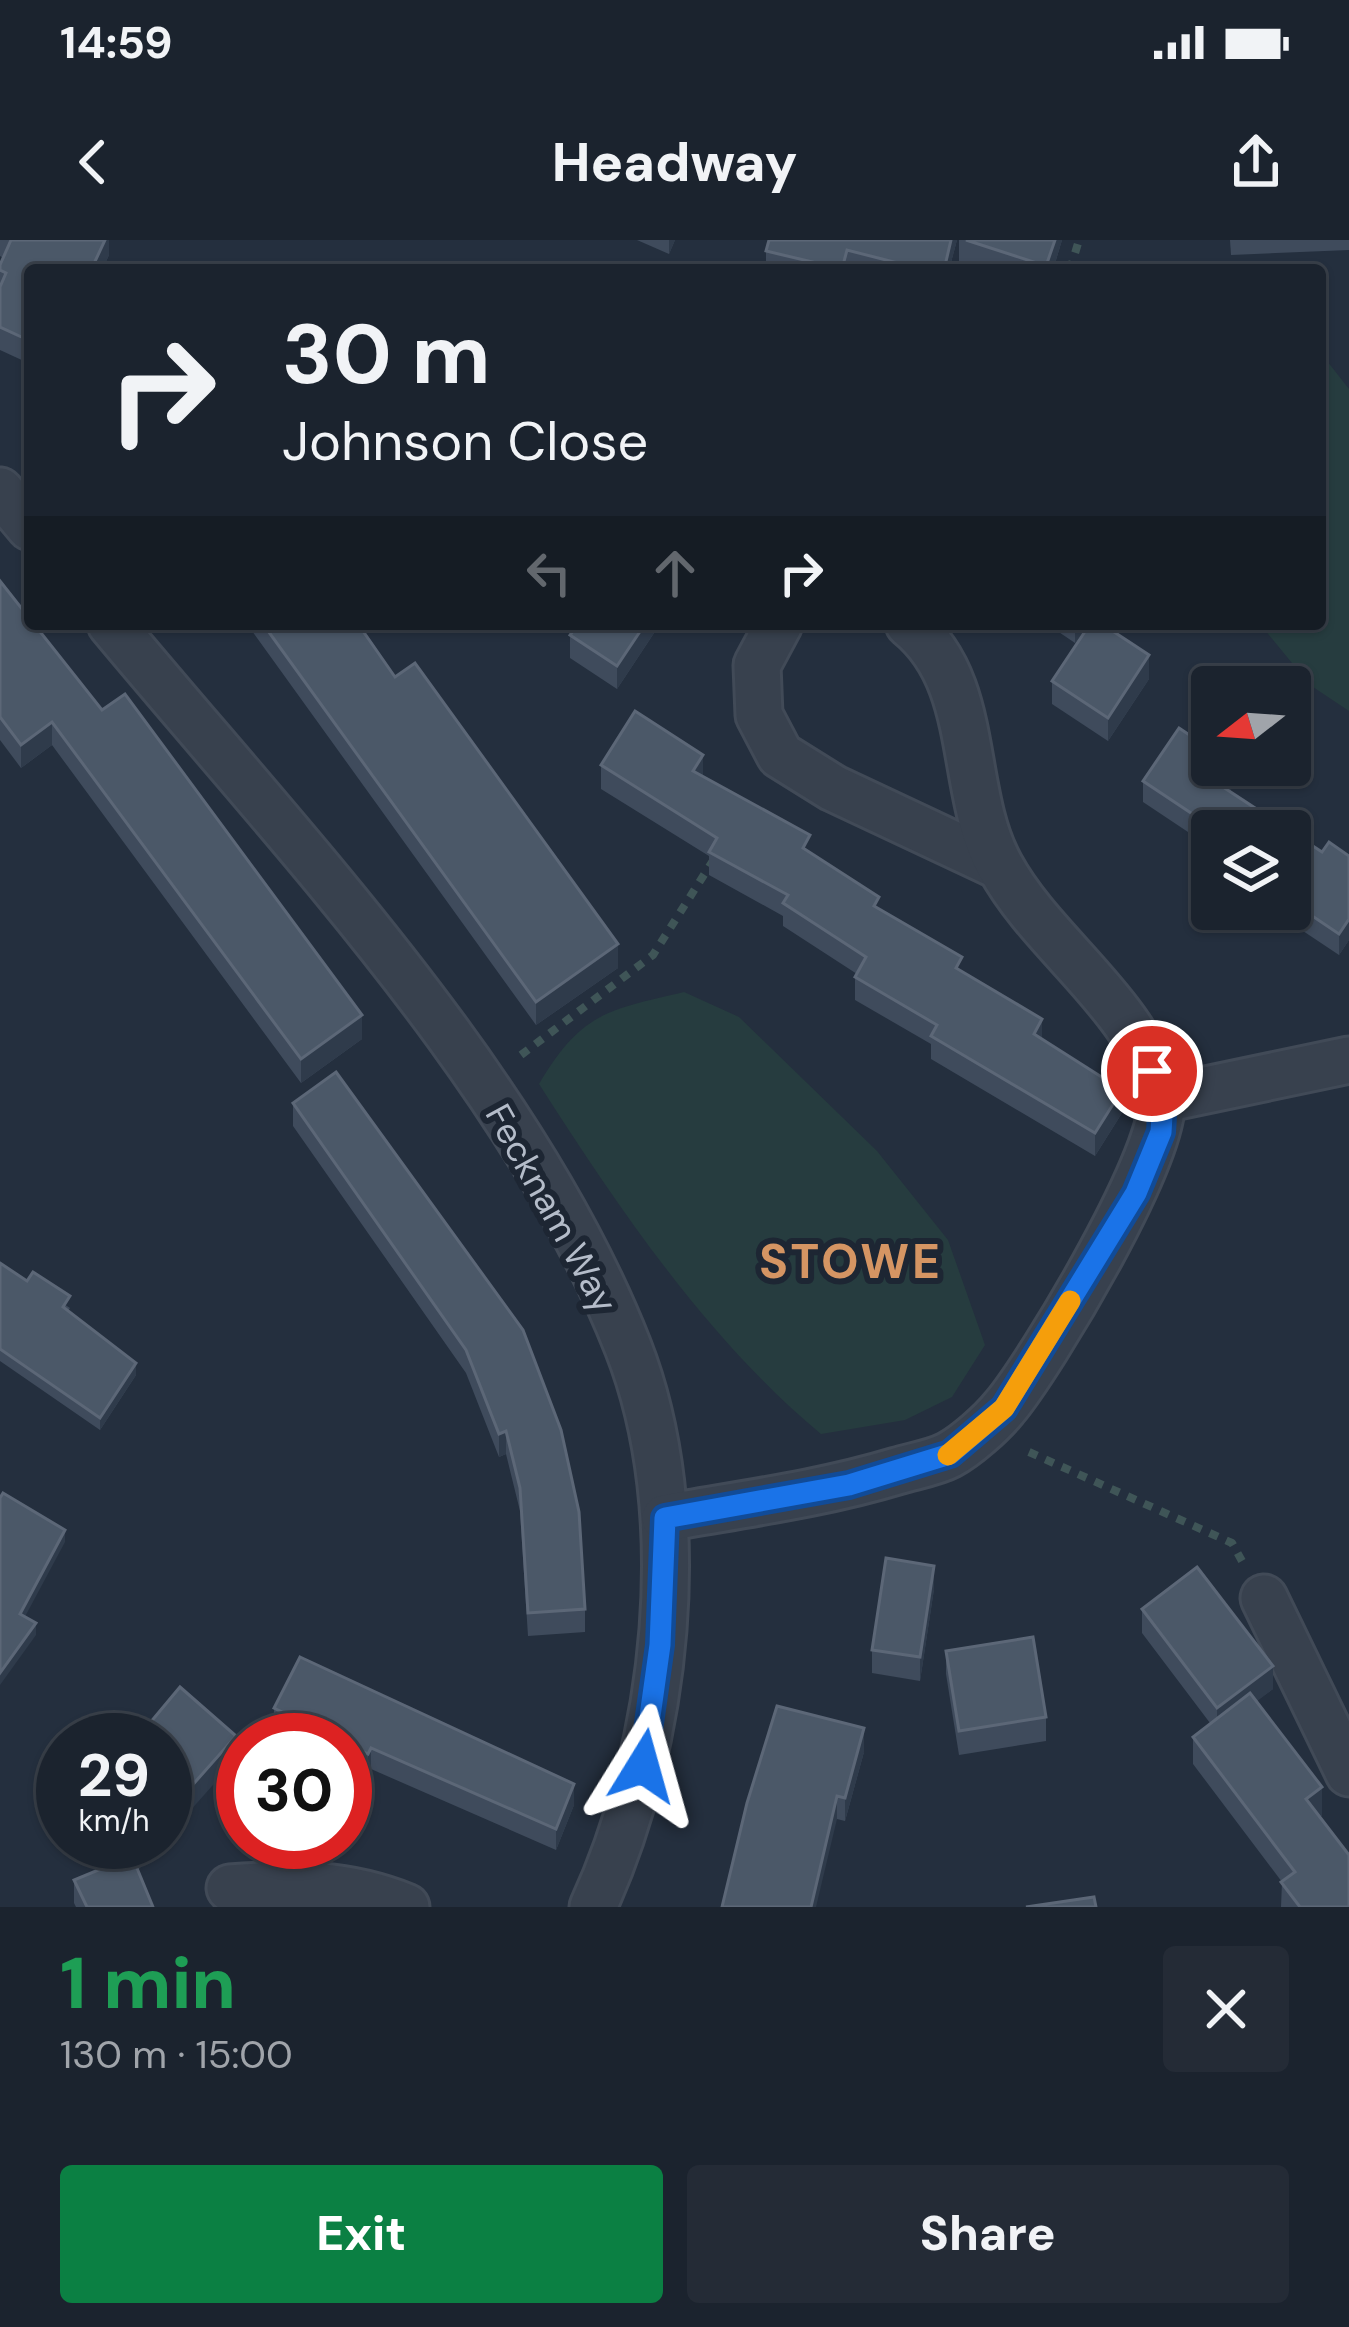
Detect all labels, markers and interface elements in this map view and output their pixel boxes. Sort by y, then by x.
text: 14:59 [60,13,173,72]
text: Headway [552,127,797,198]
icon: back [60,129,126,195]
icon: share [1223,129,1289,195]
text: 30 m [282,300,491,409]
icon: right [84,312,240,468]
text: Johnson Close [282,406,648,477]
icon: left [516,540,582,606]
icon: ahead [642,540,708,606]
icon: right [768,540,834,606]
north arrow [1191,666,1311,786]
map controls [1191,666,1311,930]
button: layers [1191,810,1311,930]
pin [1101,1020,1203,1122]
icon: arrive [1119,1038,1185,1104]
street label: Fecknam Way [475,1096,628,1321]
district label: STOWE [759,1230,943,1293]
position arrow [580,1703,706,1829]
speed limit sign: 30 [216,1713,372,1869]
text: 29 [78,1736,150,1815]
text: km/h [79,1801,149,1840]
text: 1 min [60,1937,236,2030]
button: close [1163,1946,1289,2072]
text: 130 m · 15:00 [60,2029,293,2080]
button: Exit [60,2165,663,2303]
button: Share [687,2165,1289,2303]

